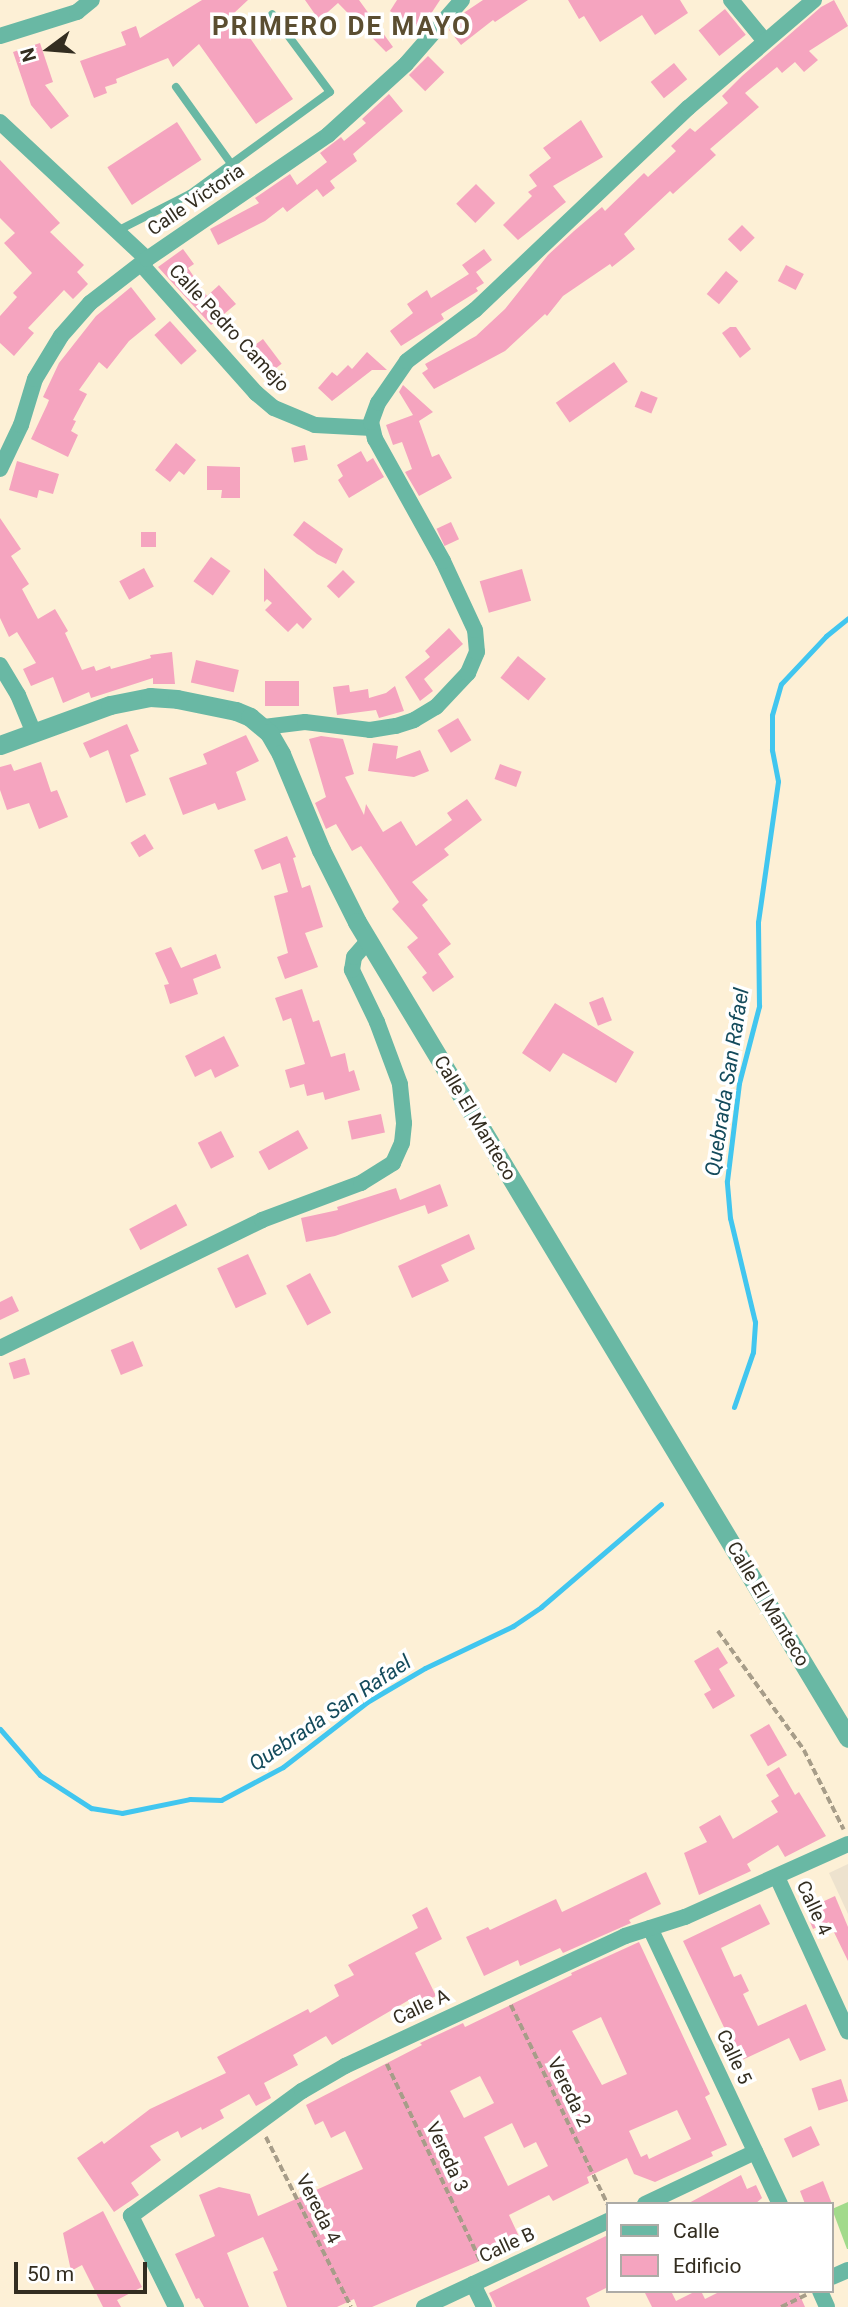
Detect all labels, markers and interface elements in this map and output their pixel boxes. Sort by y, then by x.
district label: PRIMERO DE MAYO [214,11,470,43]
north arrow [14,14,84,84]
text: N [15,45,41,65]
street label: Calle Victoria [143,159,249,241]
street label: Calle Pedro Camejo [164,260,294,396]
water label: Quebrada San Rafael [700,986,754,1178]
street label: Calle El Manteco [429,1052,521,1184]
street label: Calle El Manteco [722,1538,814,1670]
water label: Quebrada San Rafael [244,1649,416,1777]
street label: Calle 4 [792,1877,836,1939]
street label: Calle A [389,1984,453,2030]
street label: Calle 5 [712,2026,756,2088]
street label: Vereda 2 [542,2054,596,2130]
street label: Vereda 3 [421,2118,473,2196]
street label: Vereda 4 [291,2171,345,2247]
legend [606,2202,834,2293]
text: Calle [673,2219,719,2243]
street label: Calle B [476,2222,538,2268]
scale bar [18,2248,150,2292]
text: Edificio [673,2254,741,2278]
text: 50 m [27,2262,74,2286]

